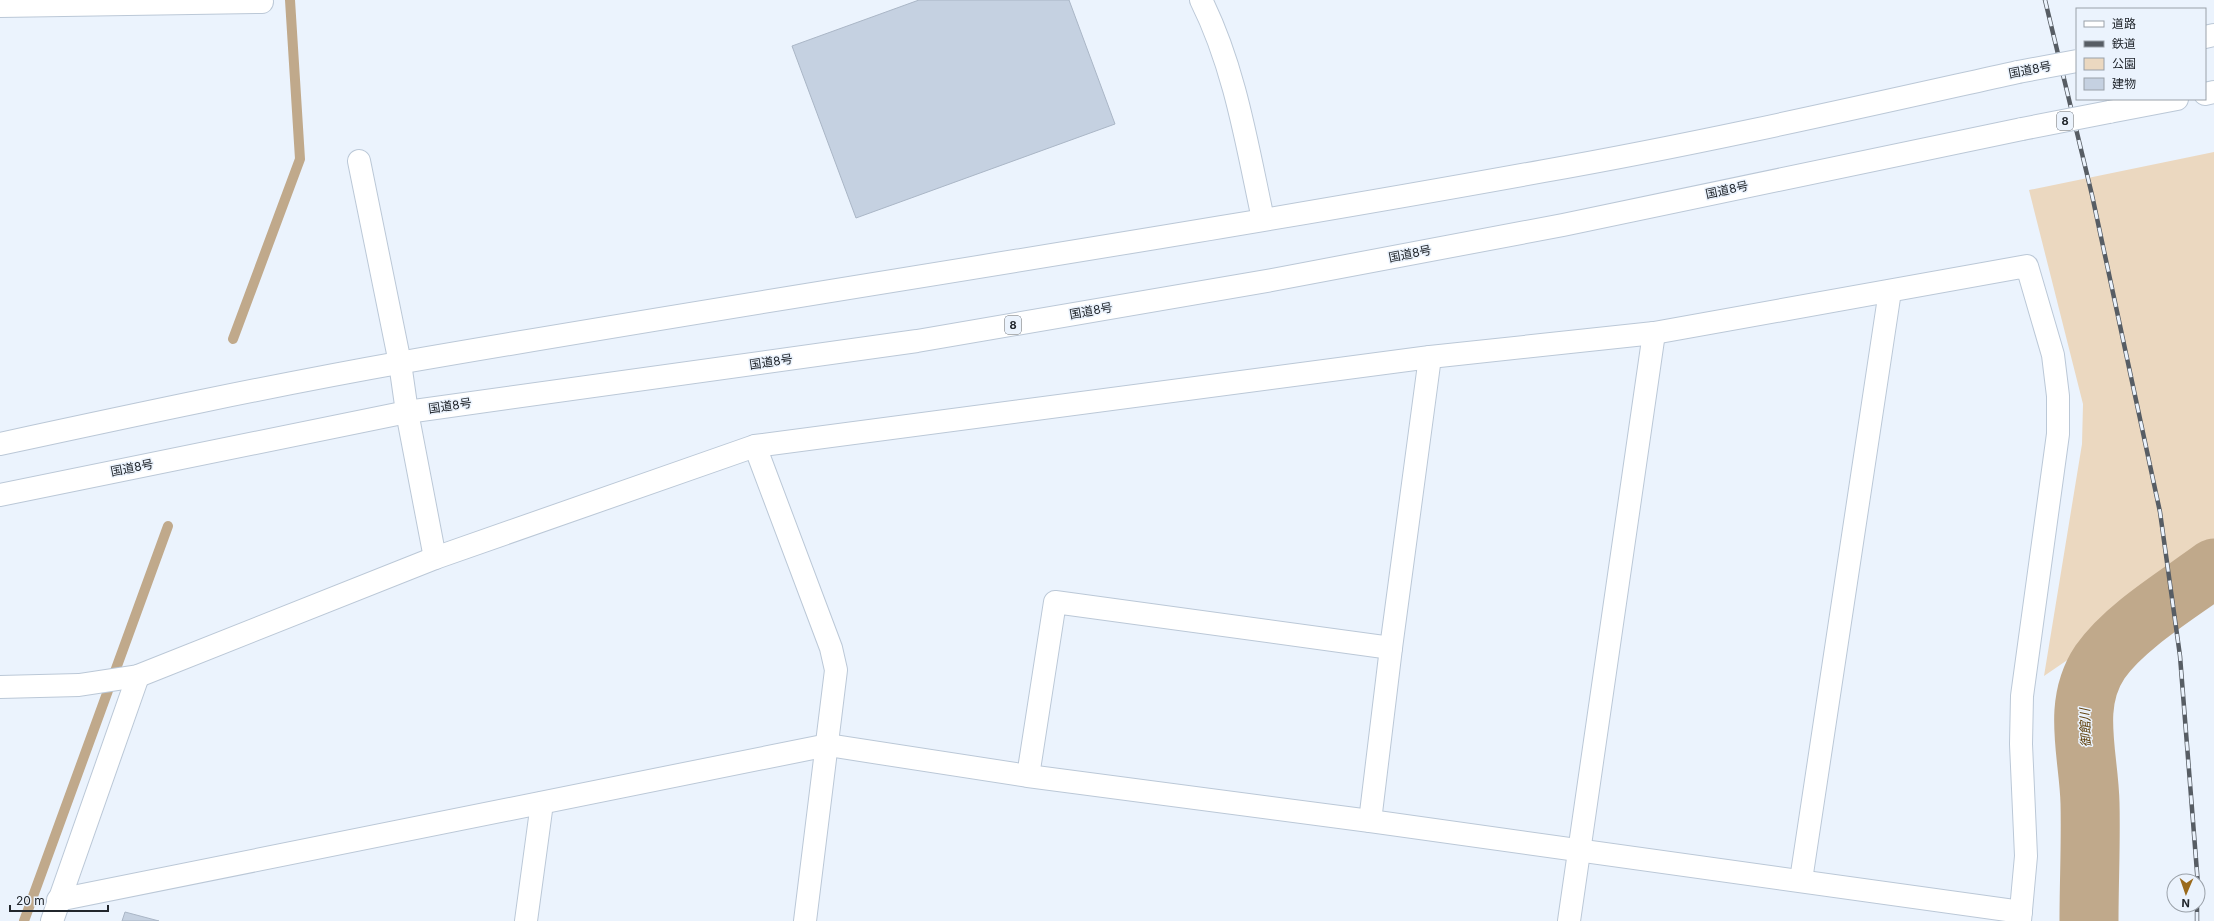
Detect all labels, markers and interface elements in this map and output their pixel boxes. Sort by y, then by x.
legend [2076,8,2206,100]
text: 道路 [2112,16,2136,31]
text: 鉄道 [2112,36,2136,51]
text: 公園 [2112,56,2136,71]
street label: 国道8号 [2007,58,2053,81]
text: 建物 [2112,76,2136,91]
road number: 8 [2057,112,2073,130]
street label: 国道8号 [1704,178,1750,201]
street label: 国道8号 [1387,242,1433,265]
street label: 国道8号 [1068,299,1114,322]
road number: 8 [1005,316,1021,334]
street label: 国道8号 [748,351,793,372]
street label: 国道8号 [427,395,472,416]
street label: 国道8号 [109,456,155,479]
water label: 御館川 [2076,706,2094,748]
north arrow [2166,873,2206,913]
scale bar [10,887,108,913]
text: 20 m [16,893,45,908]
text: N [2181,896,2190,910]

